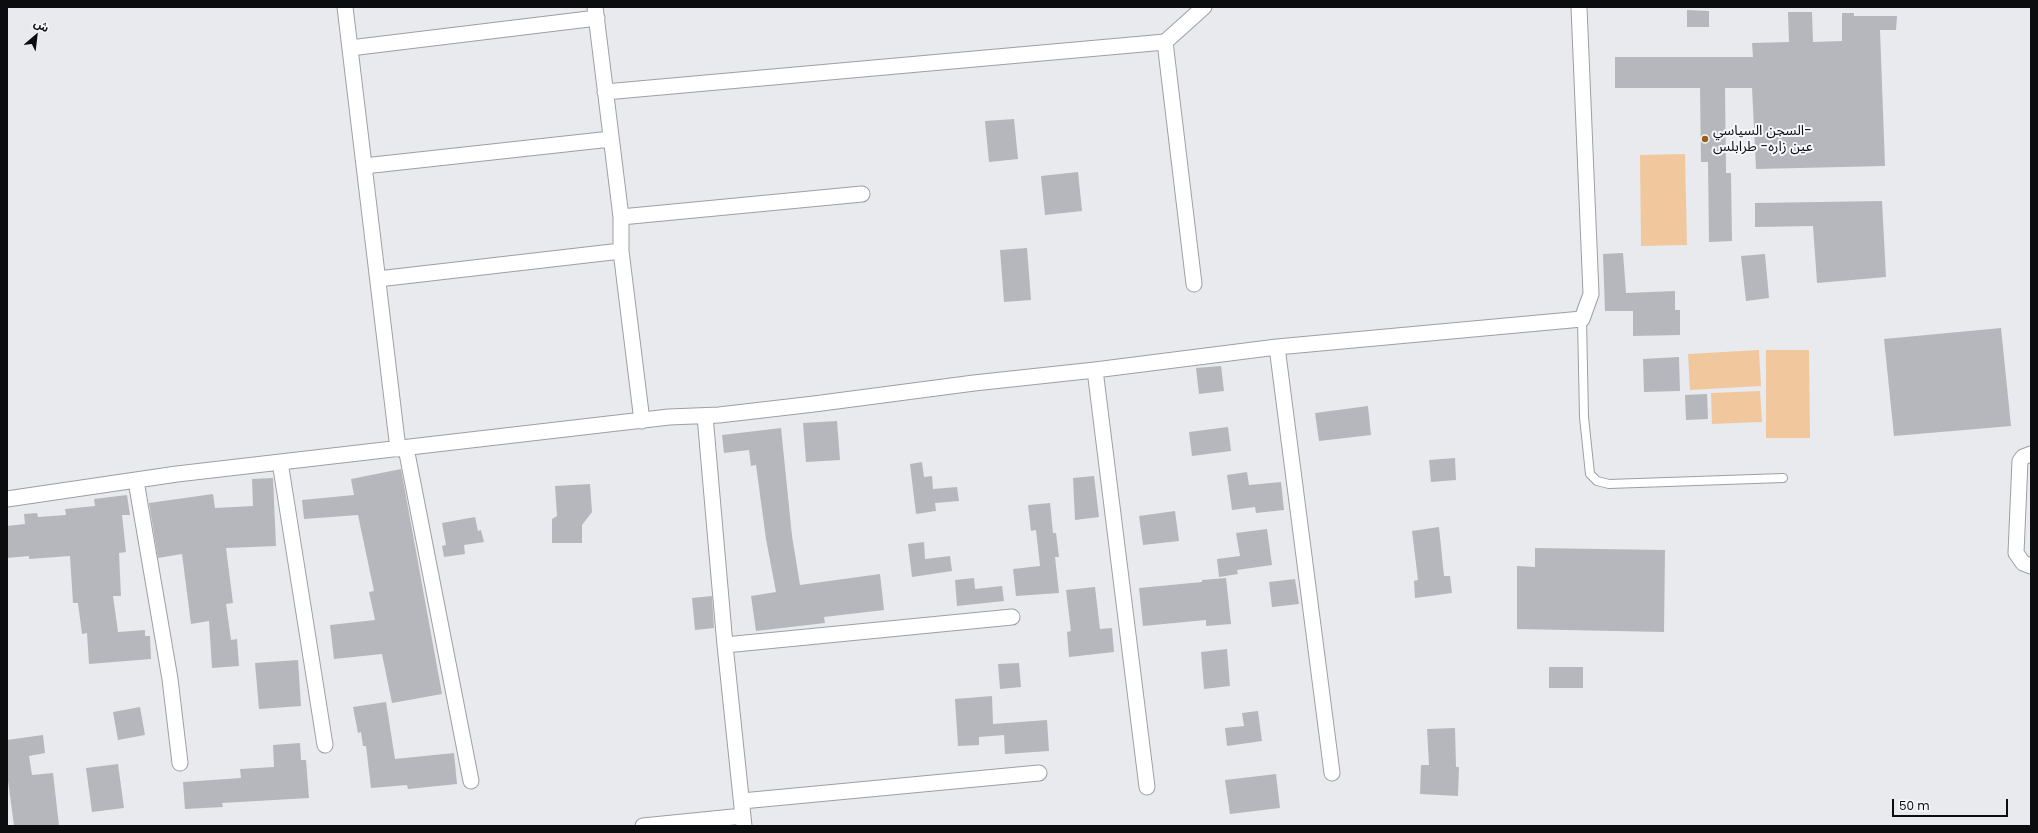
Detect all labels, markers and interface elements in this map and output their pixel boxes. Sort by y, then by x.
text: ش [31,15,52,36]
north arrow [16,16,56,56]
place label: السجن السياسي- عين زاره- طرابلس [1713,123,1813,156]
marker: السجن السياسي- عين زاره- طرابلس [1700,134,1710,144]
scale bar [1894,791,2010,817]
text: 50 m [1899,797,1930,814]

